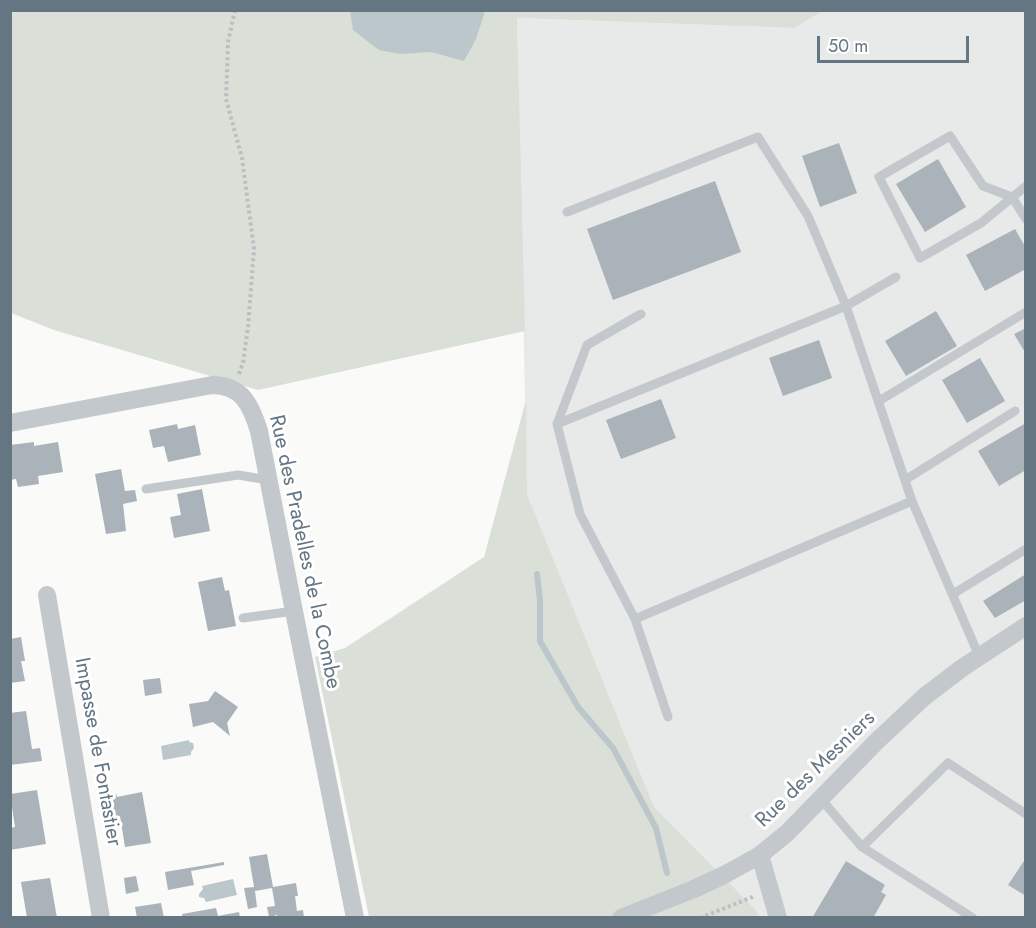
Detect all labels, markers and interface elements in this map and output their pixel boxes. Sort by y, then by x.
scale bar [820,24,972,62]
text: 50 m [828,33,868,59]
street label: Rue des Pradelles de la Combe [263,413,345,691]
street label: Impasse de Fontastier [68,656,126,848]
street label: Rue des Mesniers [751,707,881,833]

